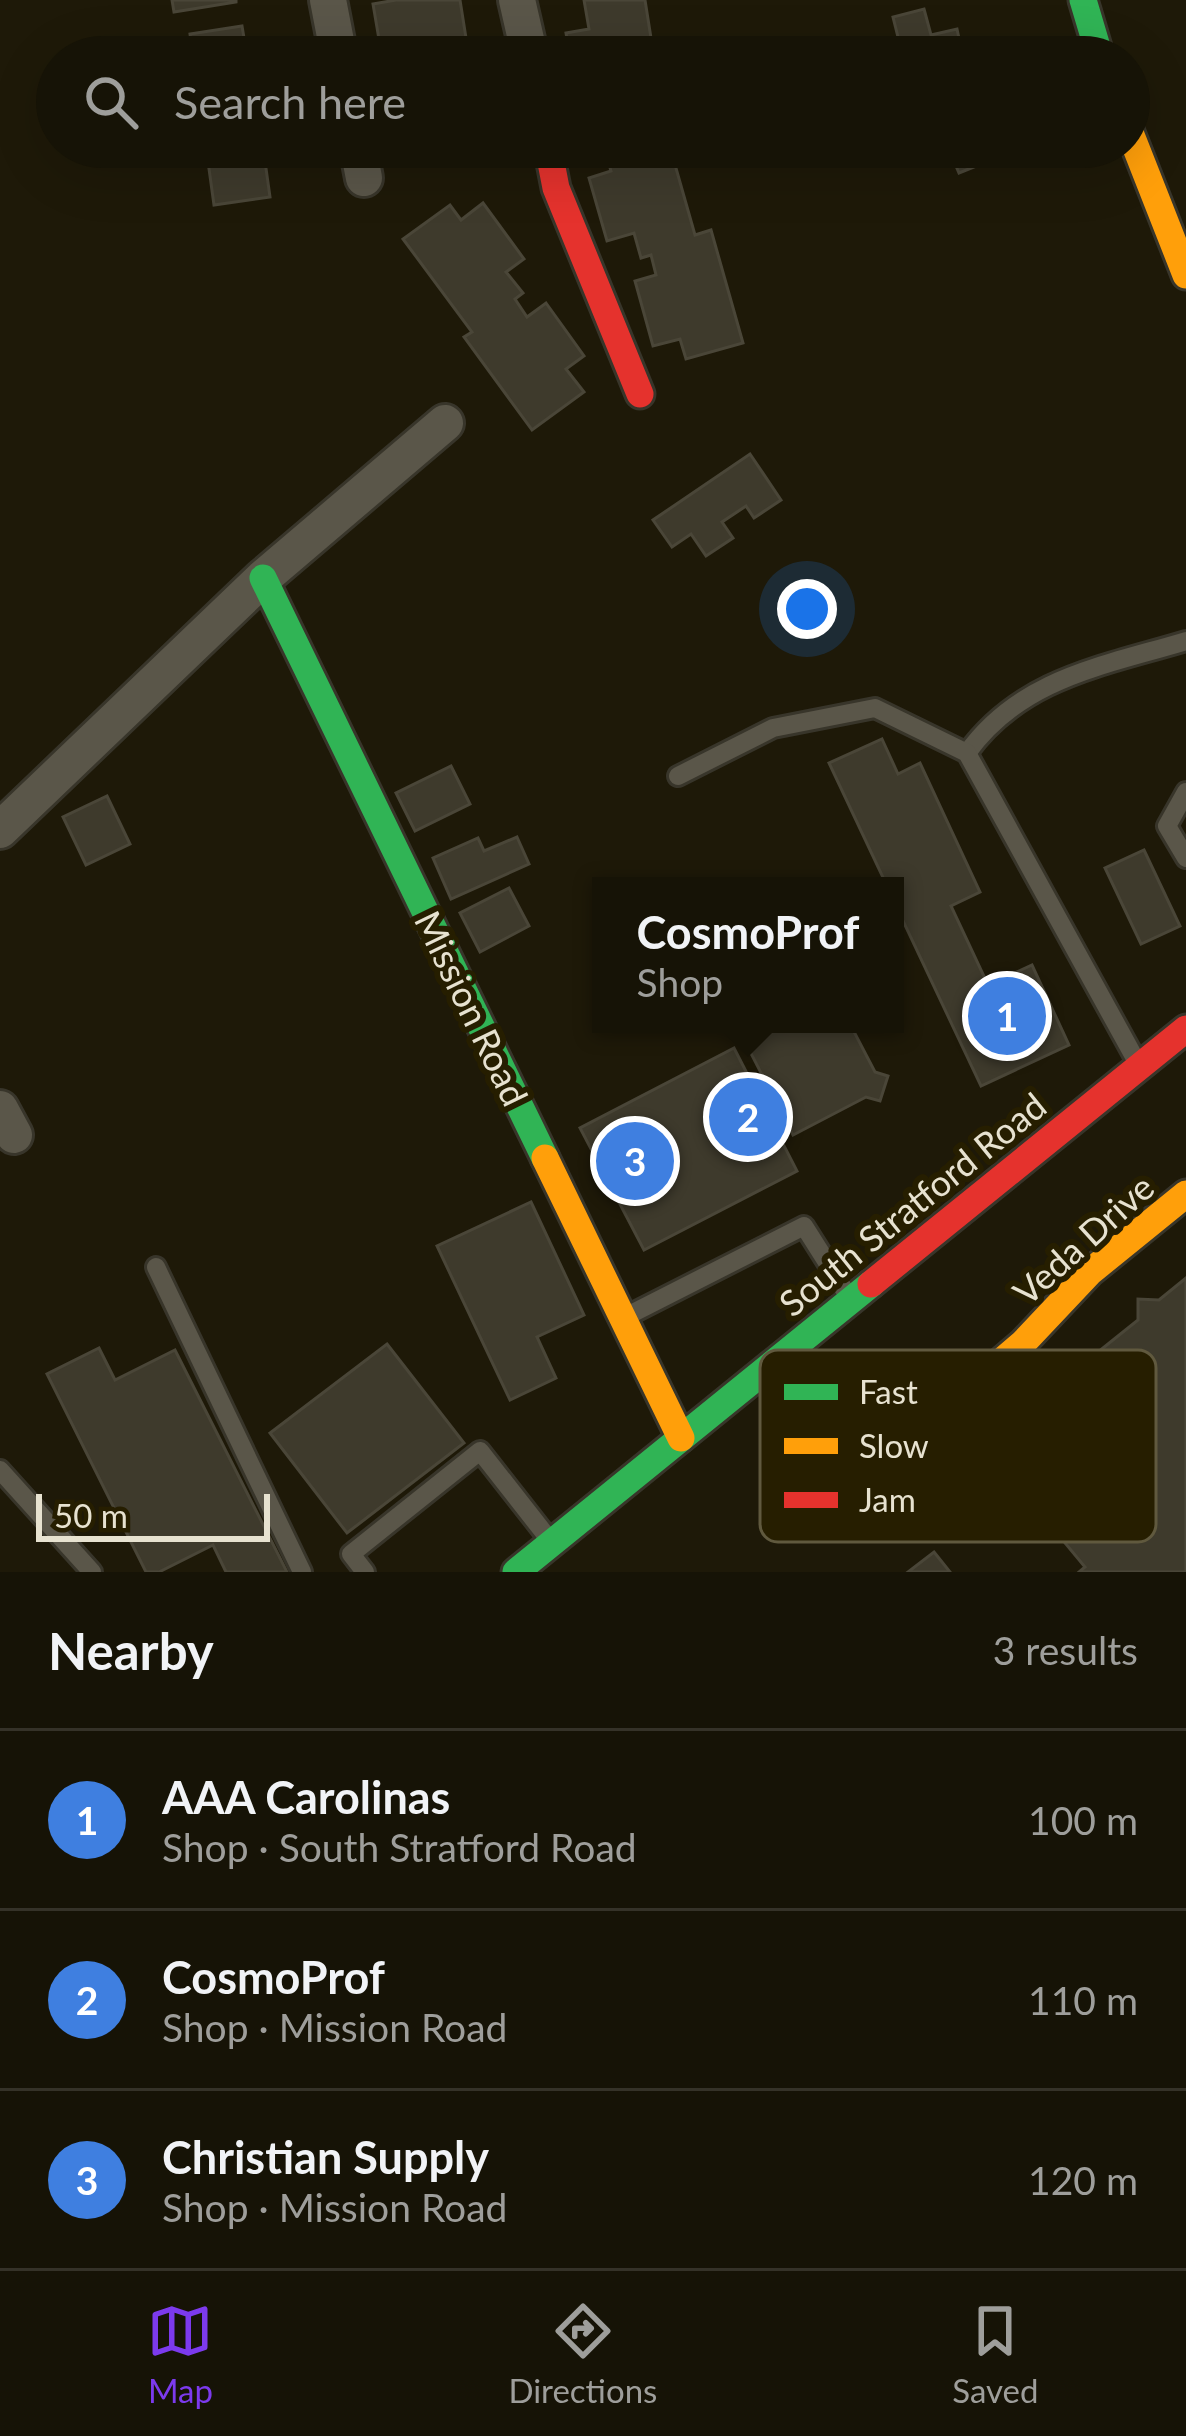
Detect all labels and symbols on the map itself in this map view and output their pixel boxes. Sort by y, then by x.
your location [777,579,837,639]
street label: Mission Road [406,903,538,1113]
pin: 1 [968,971,1046,1061]
pin: 2 [709,1072,787,1162]
street label: South Stratford Road [770,1083,1054,1325]
pin: 3 [596,1116,674,1206]
street label: Veda Drive [1004,1165,1162,1313]
legend [760,1350,1156,1542]
text: Fast [859,1371,918,1411]
text: Slow [859,1425,929,1465]
text: Jam [859,1479,916,1519]
scale bar [36,1488,270,1541]

